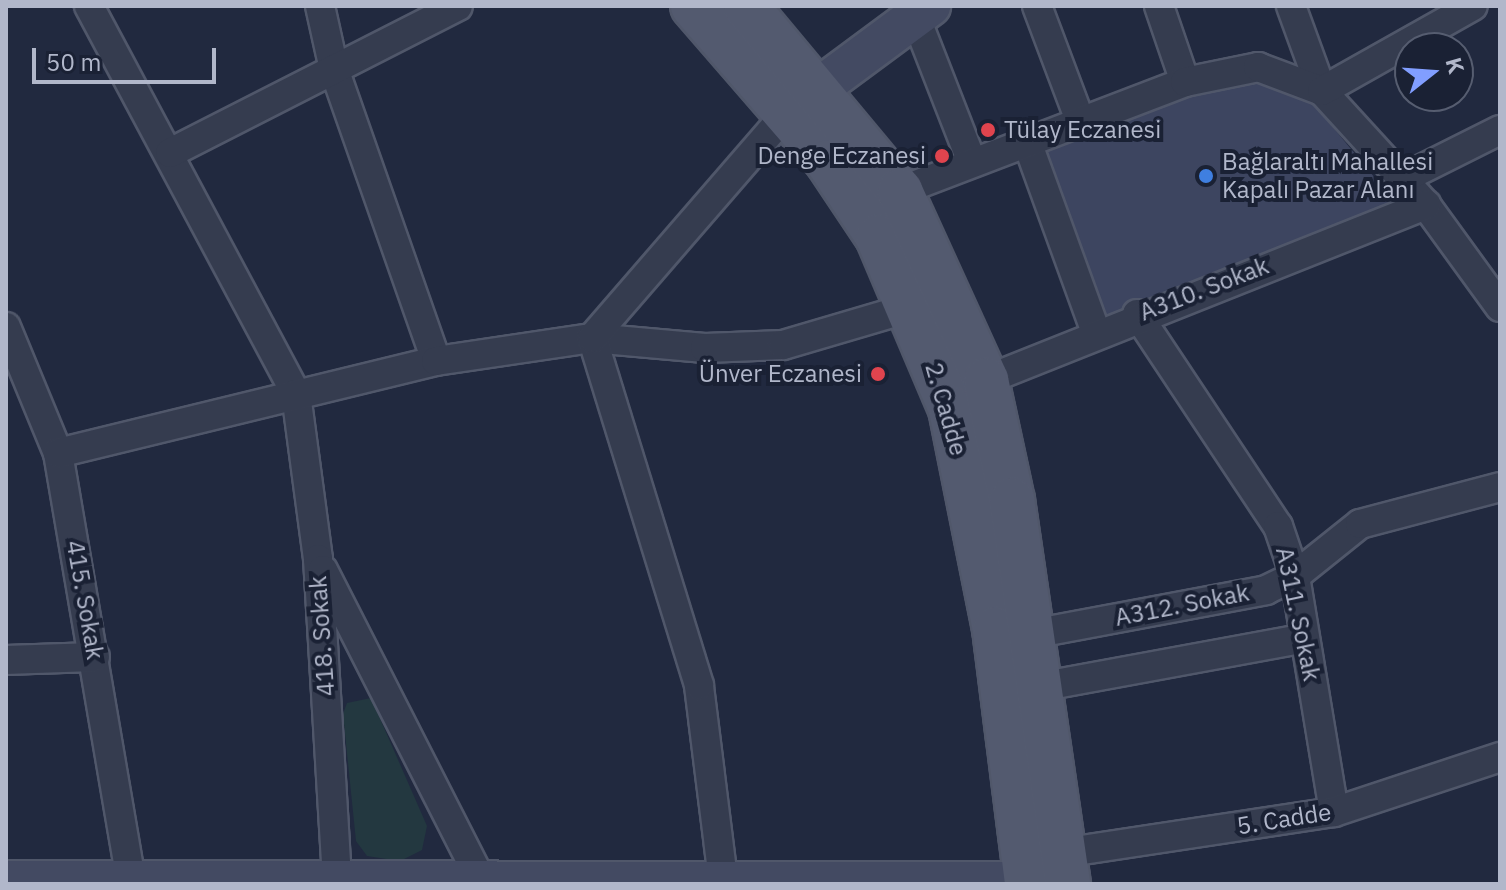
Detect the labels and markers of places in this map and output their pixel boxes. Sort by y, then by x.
place label: Tülay Eczanesi [1004,116,1161,144]
marker: Tülay Eczanesi [979,121,997,139]
place label: Denge Eczanesi [757,142,926,170]
marker: Denge Eczanesi [933,147,951,165]
place label: Bağlaraltı Mahallesi Kapalı Pazar Alanı [1222,148,1433,204]
marker: Bağlaraltı Mahallesi Kapalı Pazar Alanı [1197,167,1215,185]
place label: Ünver Eczanesi [699,360,862,388]
marker: Ünver Eczanesi [869,365,887,383]

